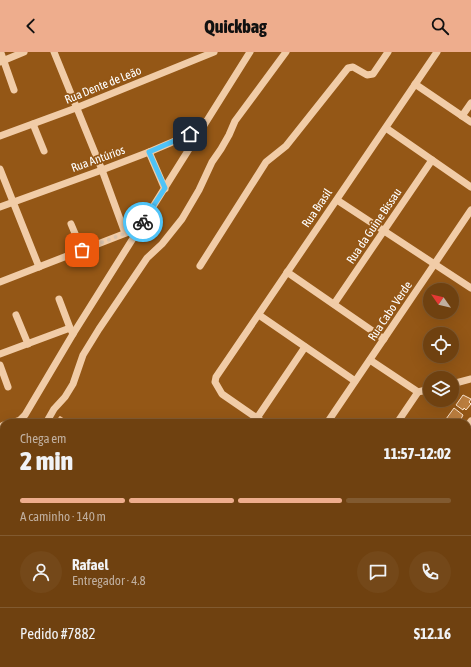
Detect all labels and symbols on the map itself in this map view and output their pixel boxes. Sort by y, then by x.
street label: Rua Dente de Leão [63,63,144,107]
pin [173,117,207,151]
street label: Rua Antúrios [69,143,127,175]
street label: Rua Brasil [299,185,335,230]
street label: Rua da Guine Bissau [344,185,405,266]
courier [123,202,163,242]
pin [65,233,99,267]
street label: Rua Cabo Verde [365,279,415,343]
north arrow [423,283,459,319]

